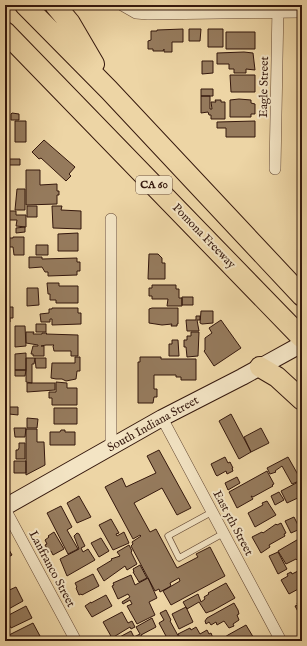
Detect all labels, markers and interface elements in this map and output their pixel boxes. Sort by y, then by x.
street label: Eagle Street [256,56,272,118]
road number: CA 60 [136,176,172,194]
street label: Pomona Freeway [169,200,239,272]
street label: South Indiana Street [105,393,201,455]
street label: East 5th Street [210,488,256,558]
street label: Lanfranco Street [26,528,78,610]

